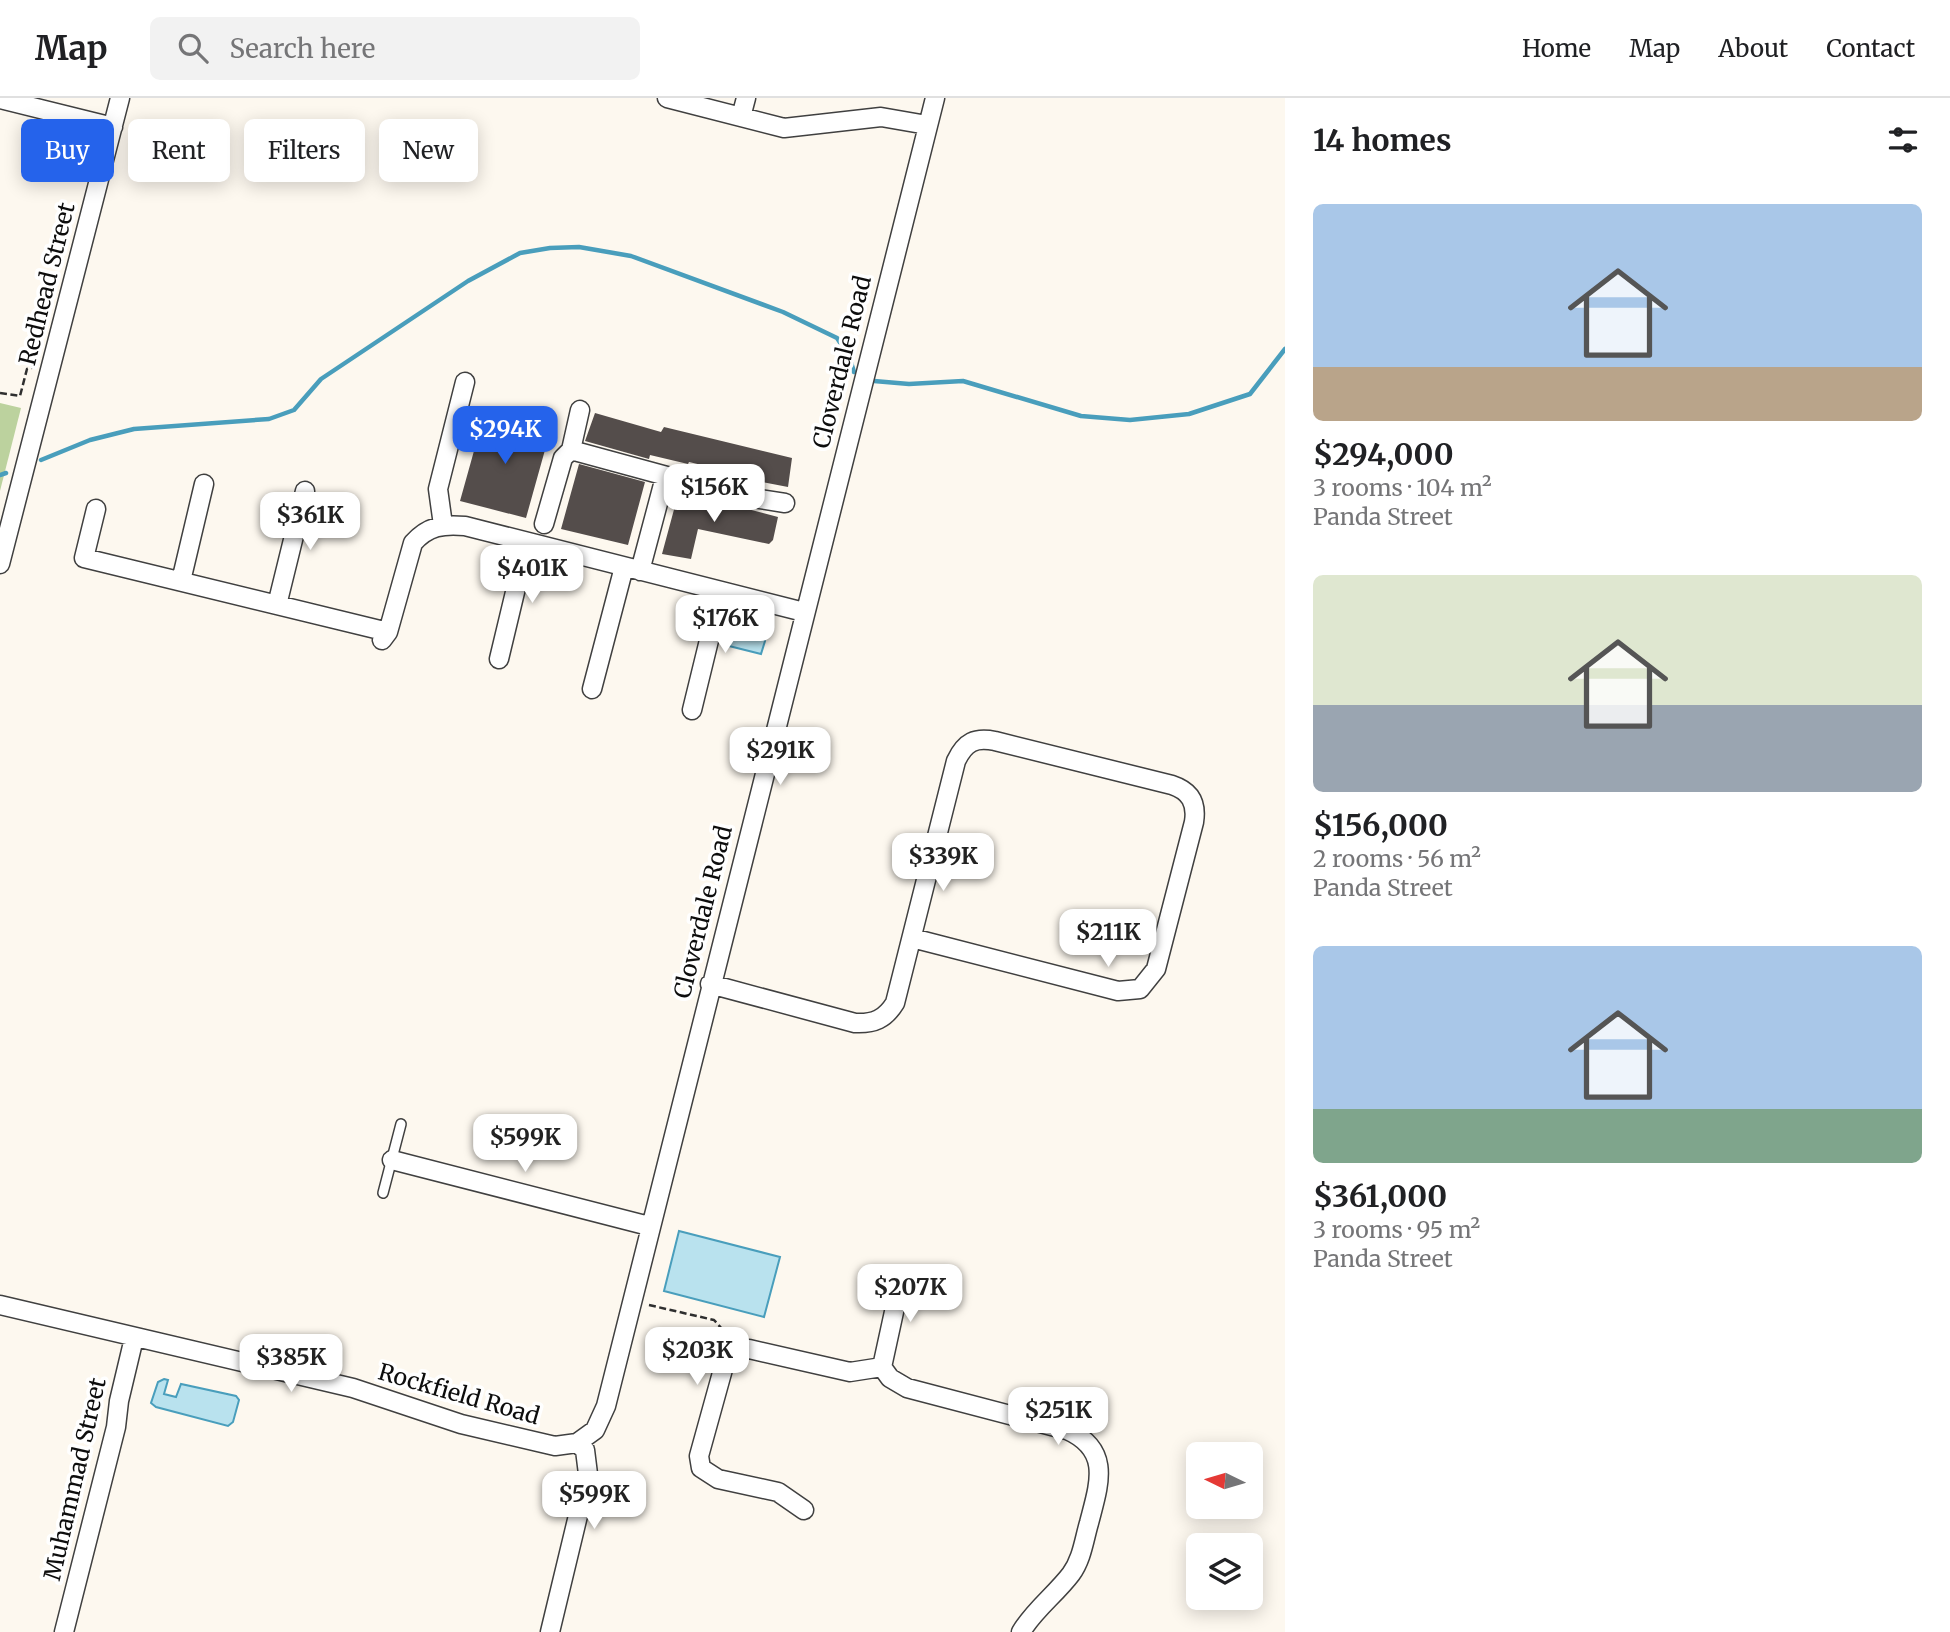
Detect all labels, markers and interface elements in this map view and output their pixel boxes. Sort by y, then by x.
search box [150,17,640,80]
text: Map [35,28,108,69]
icon: search [174,29,212,67]
text: Search here [230,32,375,65]
text: Home [1522,33,1591,64]
text: Map [1629,33,1680,64]
text: About [1718,33,1788,64]
text: Contact [1826,33,1915,64]
chip: Buy [21,119,114,182]
chip: Rent [128,119,230,182]
chip: Filters [244,119,365,182]
chip: New [379,119,478,182]
text: 14 homes [1313,121,1451,159]
icon: filters [1884,121,1922,159]
street label: Redhead Street [12,199,81,368]
icon: home [1555,250,1681,376]
street label: Cloverdale Road [806,272,877,451]
pin: $294K [456,406,554,466]
text: $294K [469,414,541,443]
text: $294,000 [1313,435,1454,473]
pin: $156K [665,464,763,524]
text: $156K [680,472,748,501]
text: 3 rooms · 104 m² [1313,473,1492,502]
pin: $361K [261,492,359,552]
text: $361K [276,500,344,529]
text: Panda Street [1313,502,1453,531]
pin: $401K [483,546,581,605]
text: $401K [496,553,568,582]
pin: $176K [676,596,774,655]
text: $176K [692,603,758,632]
icon: home [1555,621,1681,747]
pin: $291K [731,728,829,787]
text: $291K [746,735,814,764]
text: $156,000 [1313,806,1448,844]
street label: Cloverdale Road [667,822,738,1001]
pin: $339K [894,834,992,893]
text: $339K [908,841,978,870]
text: 2 rooms · 56 m² [1313,844,1481,873]
text: Panda Street [1313,873,1453,902]
pin: $211K [1059,910,1157,969]
text: $211K [1075,917,1141,946]
icon: home [1555,992,1681,1118]
pin: $599K [476,1114,574,1174]
text: $599K [489,1122,561,1151]
text: $361,000 [1313,1177,1447,1215]
text: 3 rooms · 95 m² [1313,1215,1480,1244]
text: Panda Street [1313,1244,1453,1273]
pin: $207K [861,1264,959,1324]
text: $207K [873,1272,947,1301]
pin: $203K [648,1328,746,1387]
pin: $385K [242,1334,340,1394]
text: $203K [661,1335,733,1364]
text: $385K [256,1342,327,1371]
street label: Rockfield Road [375,1357,543,1430]
street label: Muhammad Street [37,1375,112,1583]
pin: $251K [1009,1388,1107,1447]
text: $251K [1024,1395,1092,1424]
north arrow [1186,1442,1264,1519]
map controls [1186,1442,1263,1610]
pin: $599K [545,1472,643,1531]
text: $599K [558,1479,630,1508]
button: layers [1186,1533,1263,1610]

